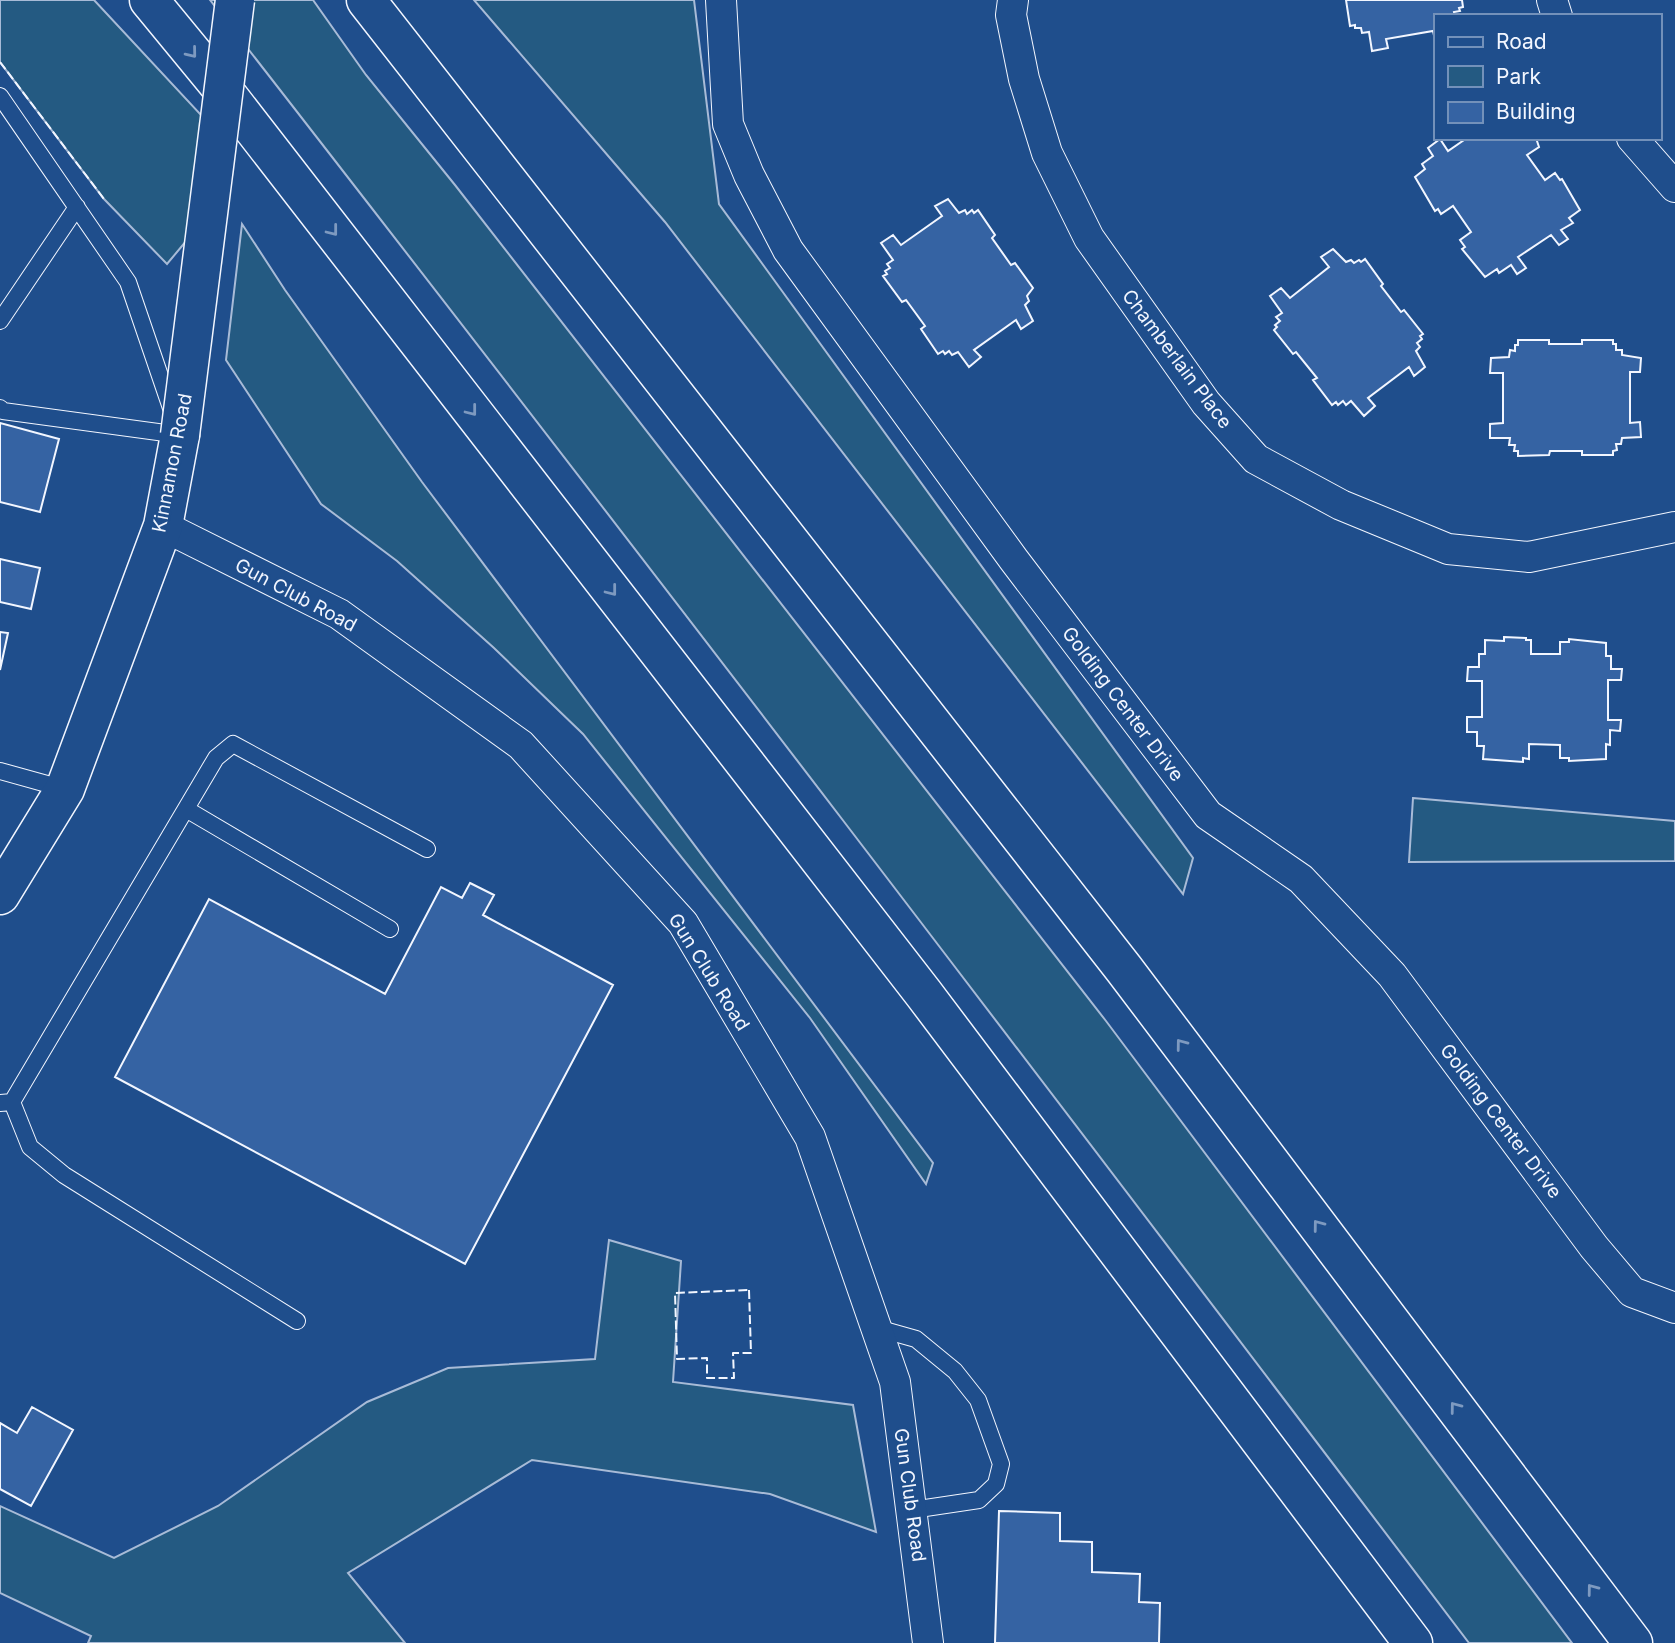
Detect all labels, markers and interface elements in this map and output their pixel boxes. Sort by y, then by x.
legend [1434,14,1661,140]
text: Road [1496,29,1547,54]
one-way arrow [184,44,196,57]
text: Park [1496,64,1541,89]
text: Building [1496,99,1576,124]
one-way arrow [324,224,337,236]
street label: Chamberlain Place [1117,285,1237,433]
street label: Kinnamon Road [147,391,197,535]
one-way arrow [464,404,477,416]
street label: Gun Club Road [231,553,361,637]
one-way arrow [603,583,616,596]
street label: Golding Center Drive [1057,622,1189,786]
street label: Gun Club Road [664,909,754,1035]
one-way arrow [1177,1039,1190,1051]
street label: Golding Center Drive [1435,1039,1567,1203]
one-way arrow [1314,1221,1327,1233]
one-way arrow [1451,1402,1463,1415]
street label: Gun Club Road [889,1427,931,1563]
one-way arrow [1588,1584,1601,1596]

